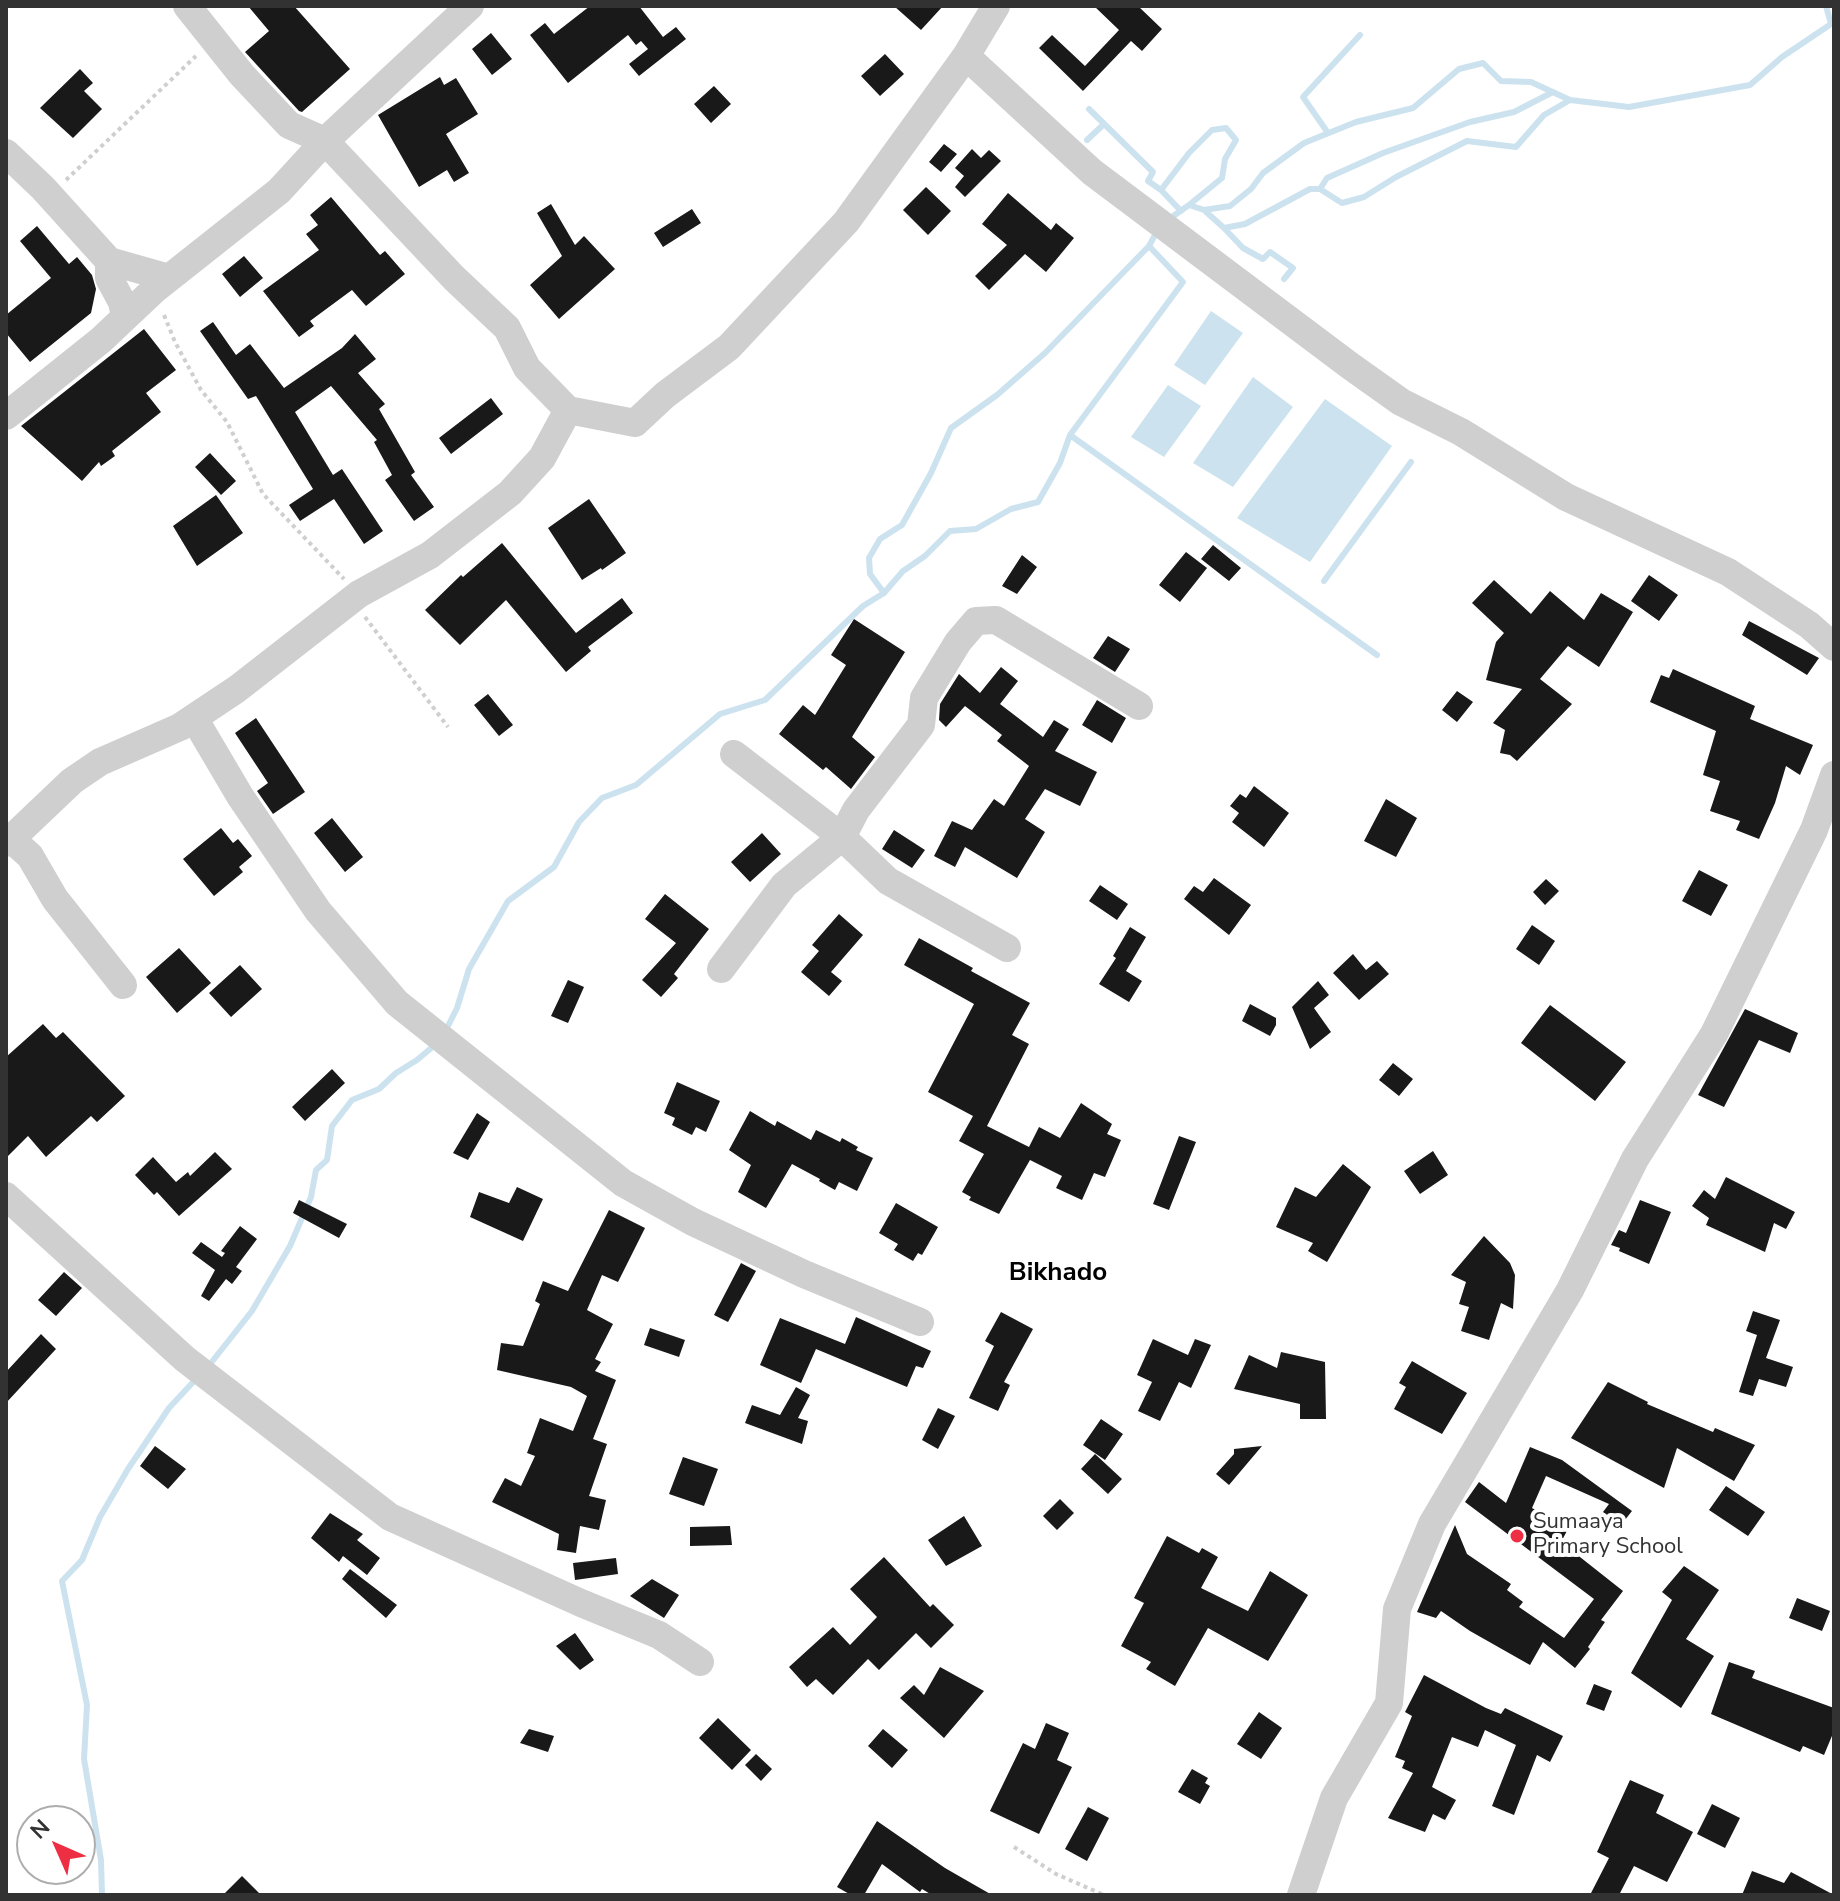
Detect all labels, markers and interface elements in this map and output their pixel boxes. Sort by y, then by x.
district label: Bikhado [1009,1258,1107,1290]
place label: Sumaaya Primary School [1533,1510,1683,1562]
marker: Sumaaya Primary School [1508,1527,1526,1545]
north arrow [16,1805,96,1885]
text: N [24,1813,57,1846]

